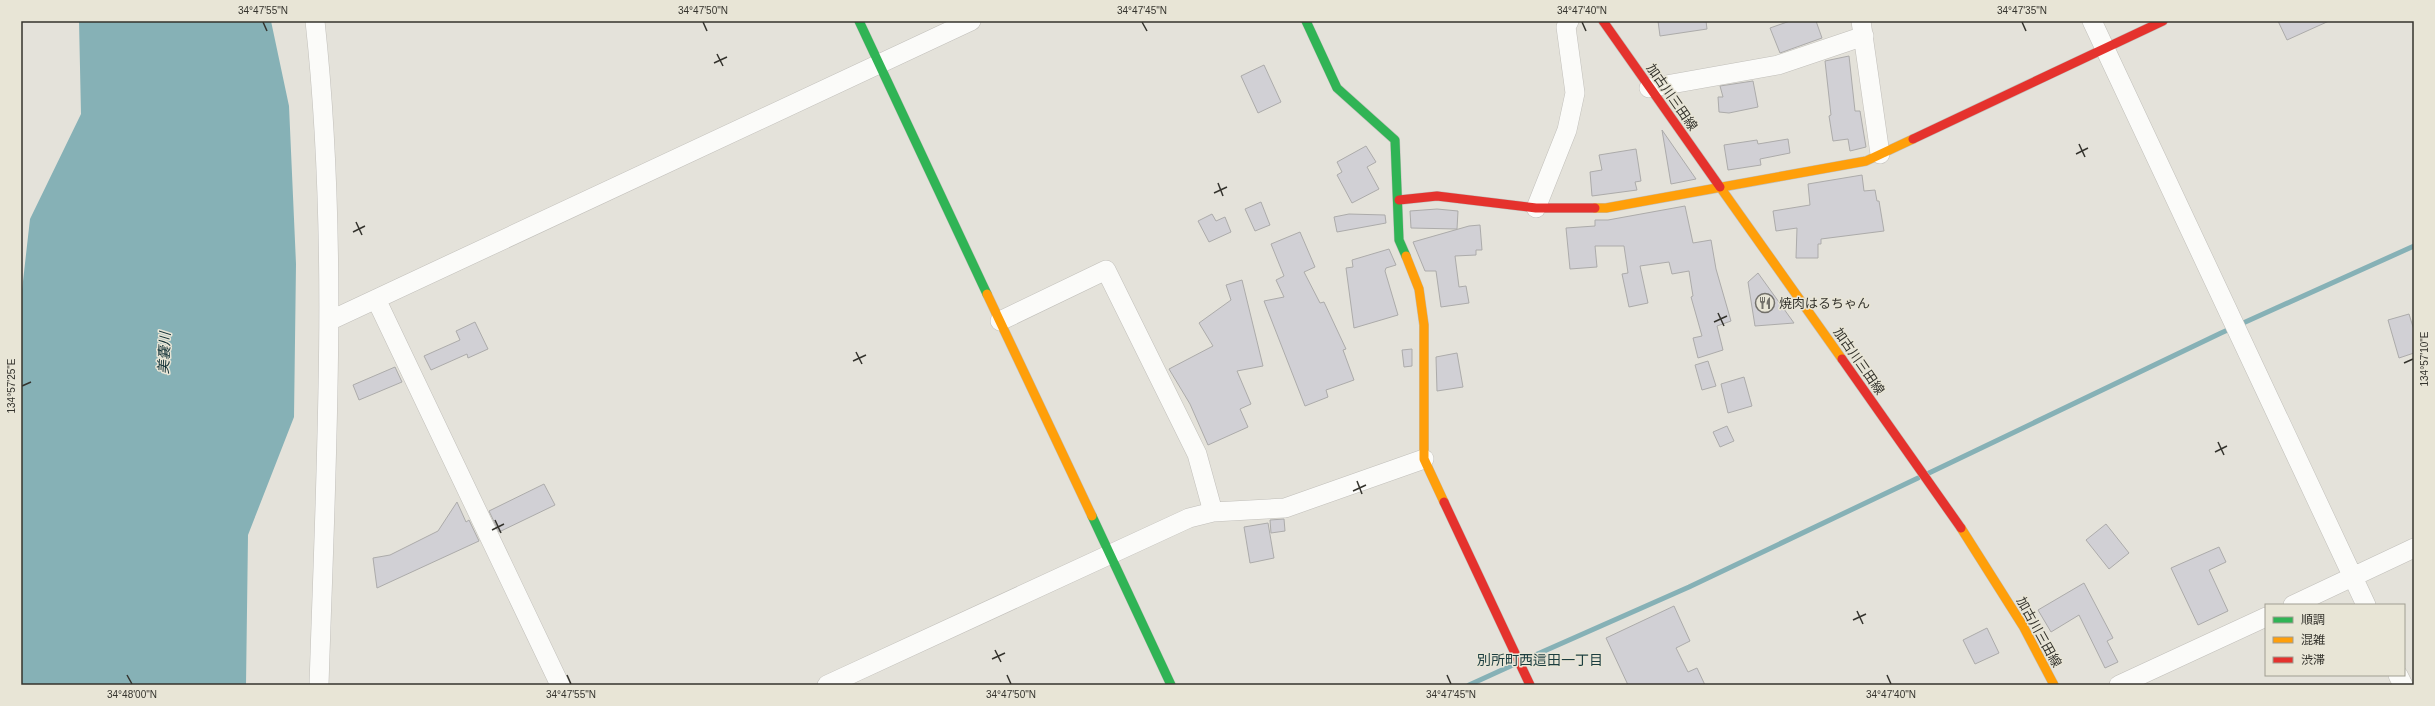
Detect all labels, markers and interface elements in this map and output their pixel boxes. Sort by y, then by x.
text: 34°47'55"N [238,5,288,16]
text: 34°47'50"N [678,5,728,16]
text: 34°47'45"N [1117,5,1167,16]
text: 34°47'40"N [1557,5,1607,16]
text: 34°47'35"N [1997,5,2047,16]
street label: 加古川三田線 [1643,61,1701,133]
restaurant icon: 焼肉はるちゃん [1754,292,1776,314]
place label: 焼肉はるちゃん [1779,296,1870,311]
street label: 加古川三田線 [1830,325,1888,397]
water label: 美嚢川 [155,330,173,374]
text: 134°57'10"E [2419,331,2430,387]
text: 134°57'25"E [6,358,17,414]
street label: 加古川三田線 [2014,594,2064,670]
legend [2265,604,2405,676]
text: 順調 [2301,613,2325,627]
text: 混雑 [2301,633,2325,647]
district label: 別所町西這田一丁目 [1477,652,1603,668]
text: 渋滞 [2301,653,2325,667]
text: 34°48'00"N [107,689,157,700]
text: 34°47'55"N [546,689,596,700]
text: 34°47'50"N [986,689,1036,700]
text: 34°47'45"N [1426,689,1476,700]
text: 34°47'40"N [1866,689,1916,700]

